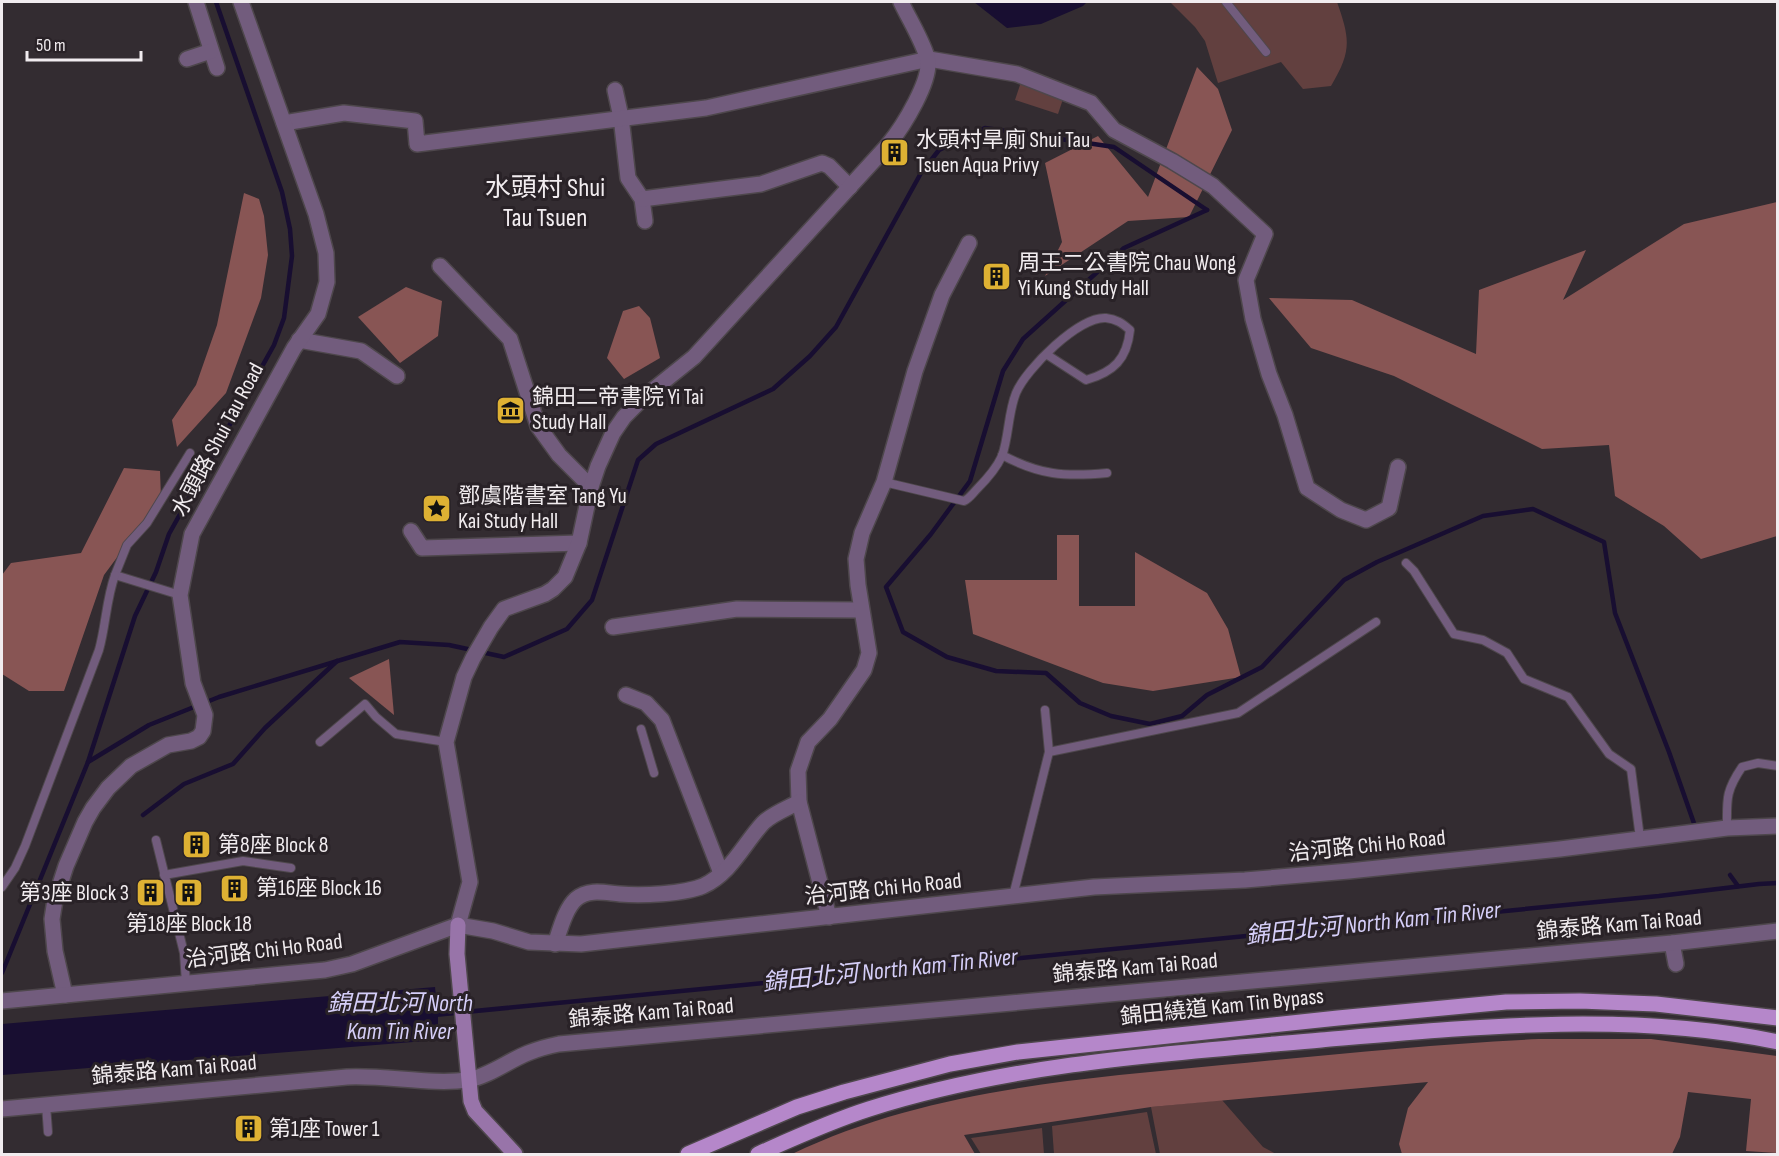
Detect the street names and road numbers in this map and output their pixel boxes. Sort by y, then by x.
street label: 水頭路 Shui Tau Road [166,358,270,522]
street label: 治河路 Chi Ho Road [1287,824,1447,868]
street label: 治河路 Chi Ho Road [803,867,963,911]
street label: 錦泰路 Kam Tai Road [1535,904,1703,946]
street label: 治河路 Chi Ho Road [184,928,344,974]
street label: 錦泰路 Kam Tai Road [1051,947,1219,989]
street label: 錦田繞道 Kam Tin Bypass [1119,983,1325,1031]
street label: 錦泰路 Kam Tai Road [567,992,735,1034]
street label: 錦泰路 Kam Tai Road [90,1049,258,1091]

